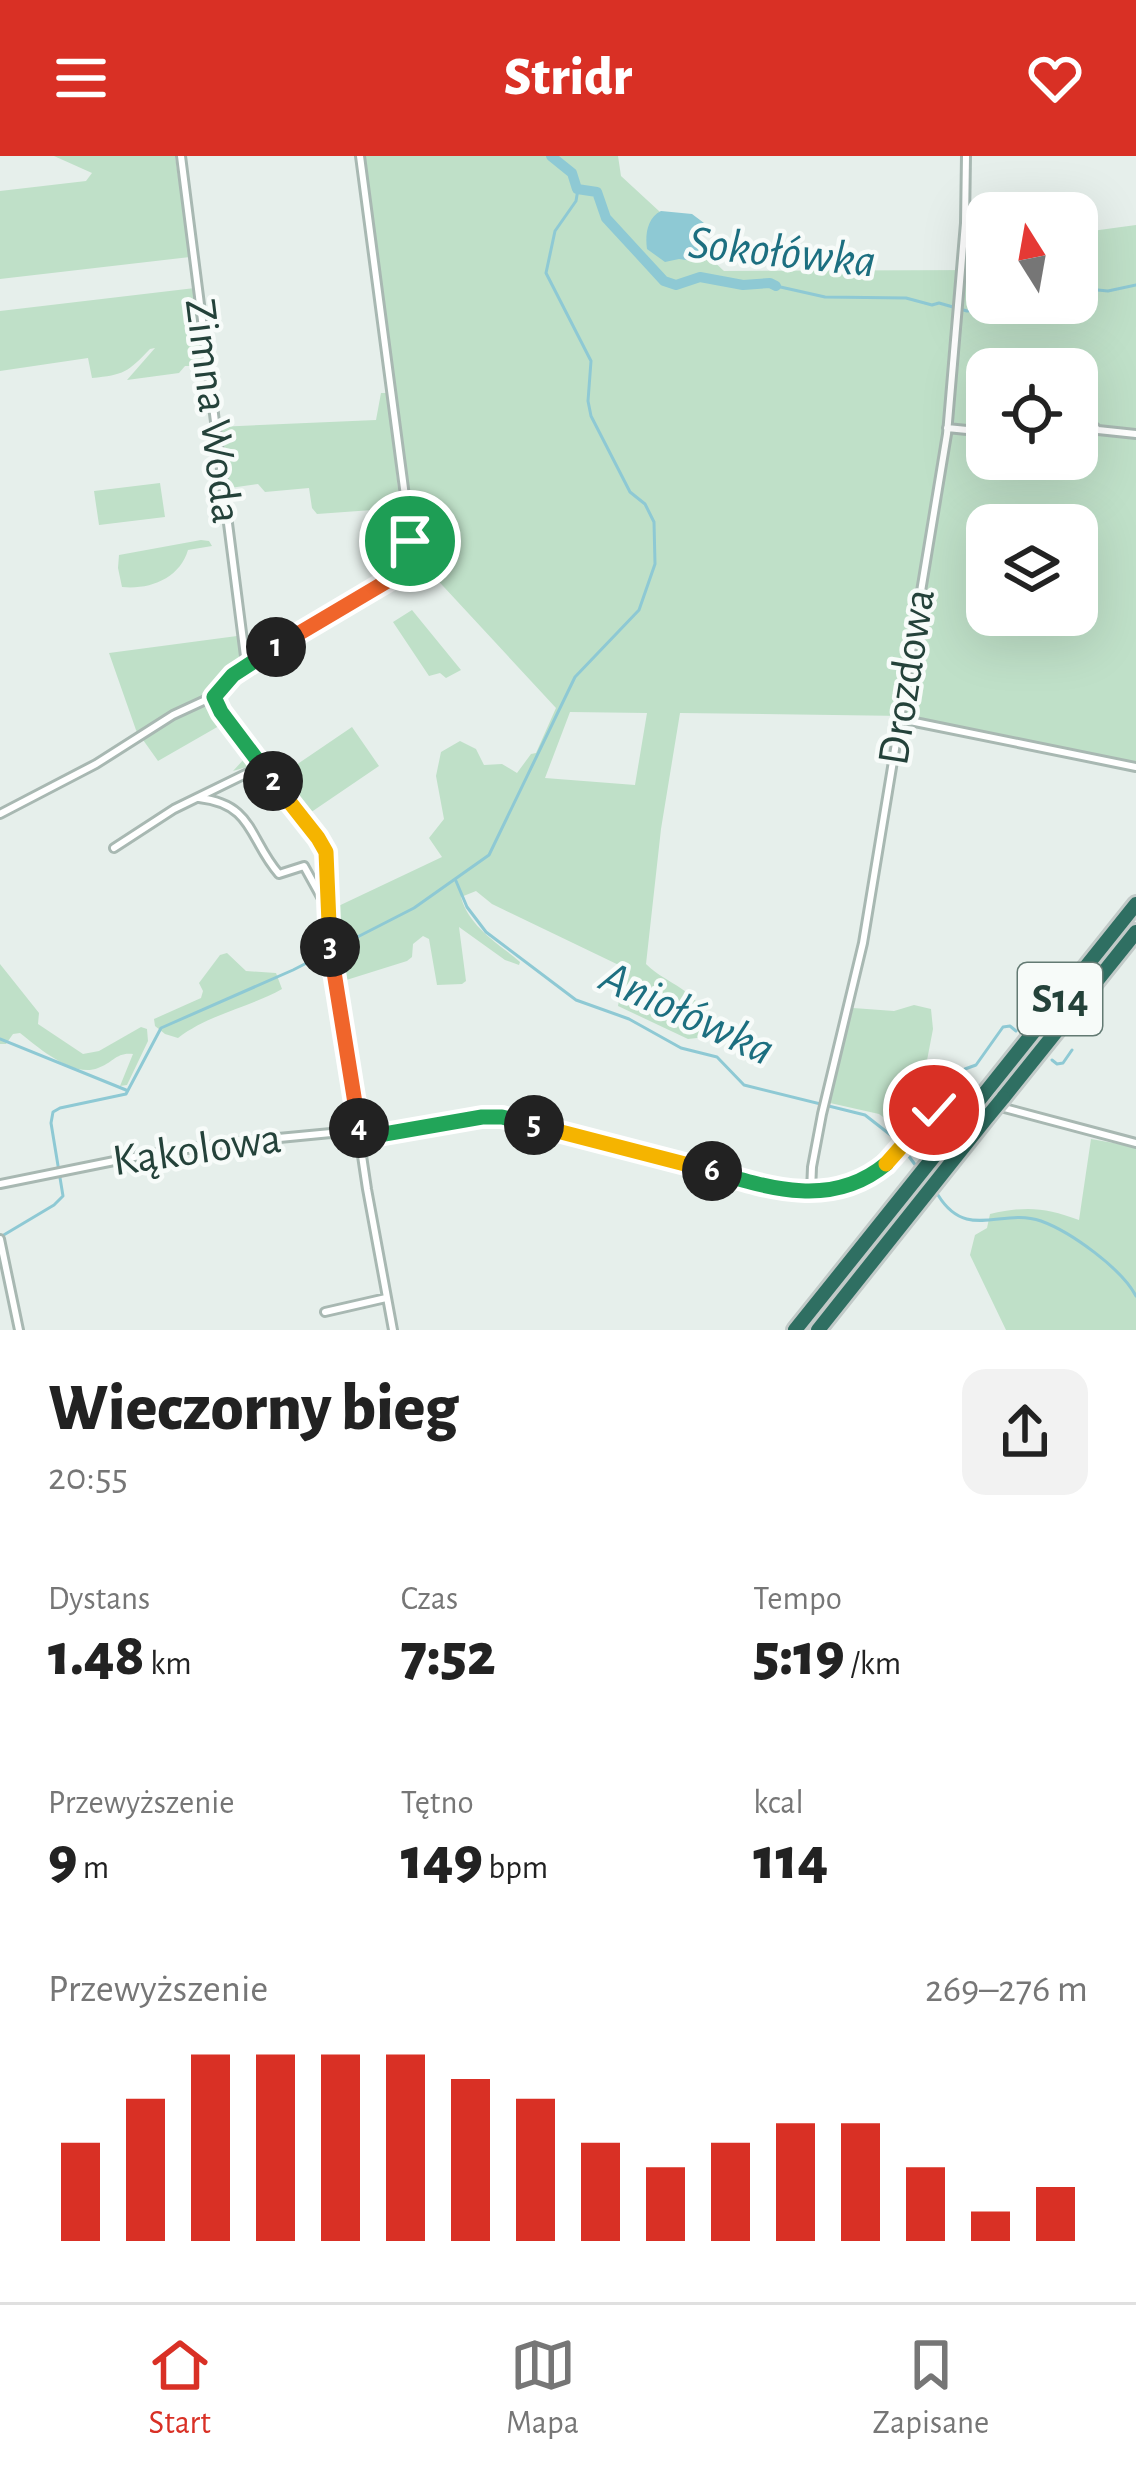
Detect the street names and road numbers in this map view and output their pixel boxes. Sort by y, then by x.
street label: Zimna Woda [177,296,249,526]
street label: Drozdowa [871,586,943,768]
road number: S14 [1018,963,1102,1035]
street label: Kąkolowa [110,1116,284,1185]

